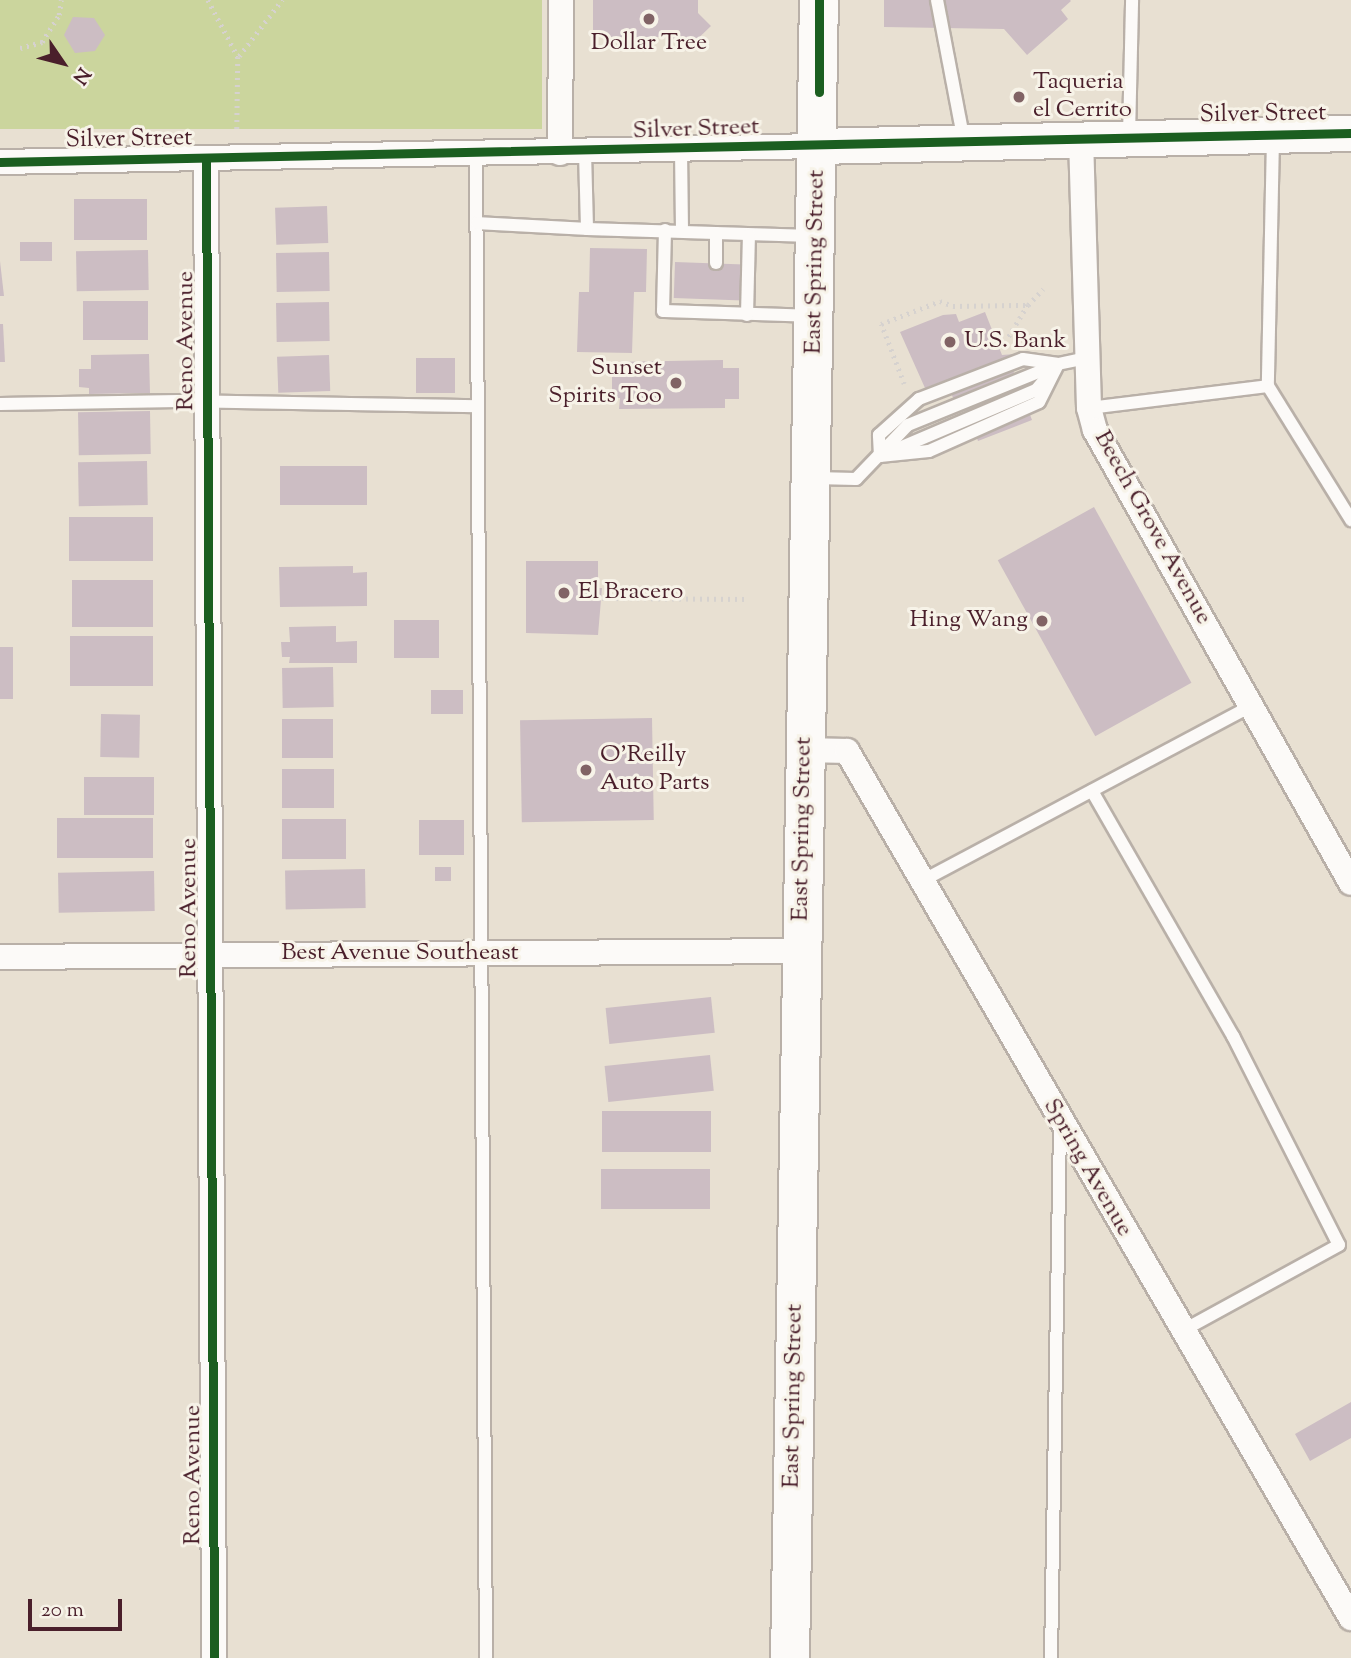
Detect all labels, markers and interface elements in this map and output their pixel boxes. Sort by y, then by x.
marker: Dollar Tree [641,11,657,27]
north arrow [28,28,98,98]
place label: Dollar Tree [591,30,707,58]
text: N [65,61,96,89]
place label: Taqueria el Cerrito [1033,69,1132,125]
marker: Taqueria el Cerrito [1011,89,1027,105]
street label: Silver Street [1199,99,1327,131]
street label: Silver Street [632,113,760,147]
street label: Silver Street [65,124,193,156]
street label: East Spring Street [800,170,832,354]
street label: Reno Avenue [173,271,201,411]
place label: U.S. Bank [964,328,1067,356]
marker: U.S. Bank [942,334,958,350]
place label: Sunset Spirits Too [548,355,662,411]
marker: Sunset Spirits Too [668,375,684,391]
street label: Beech Grove Avenue [1087,426,1217,630]
place label: El Bracero [578,579,683,607]
marker: El Bracero [556,585,572,601]
place label: Hing Wang [909,607,1028,635]
marker: Hing Wang [1034,613,1050,629]
street label: East Spring Street [787,737,819,921]
place label: O'Reilly Auto Parts [600,742,710,798]
marker: O'Reilly Auto Parts [578,762,594,778]
street label: Reno Avenue [176,838,204,978]
street label: Best Avenue Southeast [281,940,519,968]
street label: Spring Avenue [1036,1094,1138,1242]
street label: East Spring Street [778,1304,810,1488]
street label: Reno Avenue [180,1405,208,1545]
scale bar [32,1584,126,1628]
text: 20 m [41,1596,84,1626]

